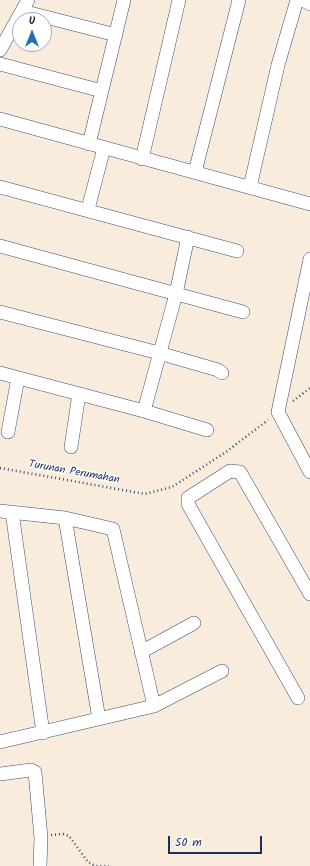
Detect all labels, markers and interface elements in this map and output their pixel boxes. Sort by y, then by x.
north arrow [12,12,52,52]
text: U [29,12,35,30]
street label: Turunan Perumahan [28,459,120,487]
scale bar [170,828,264,854]
text: 50 m [175,833,202,852]

